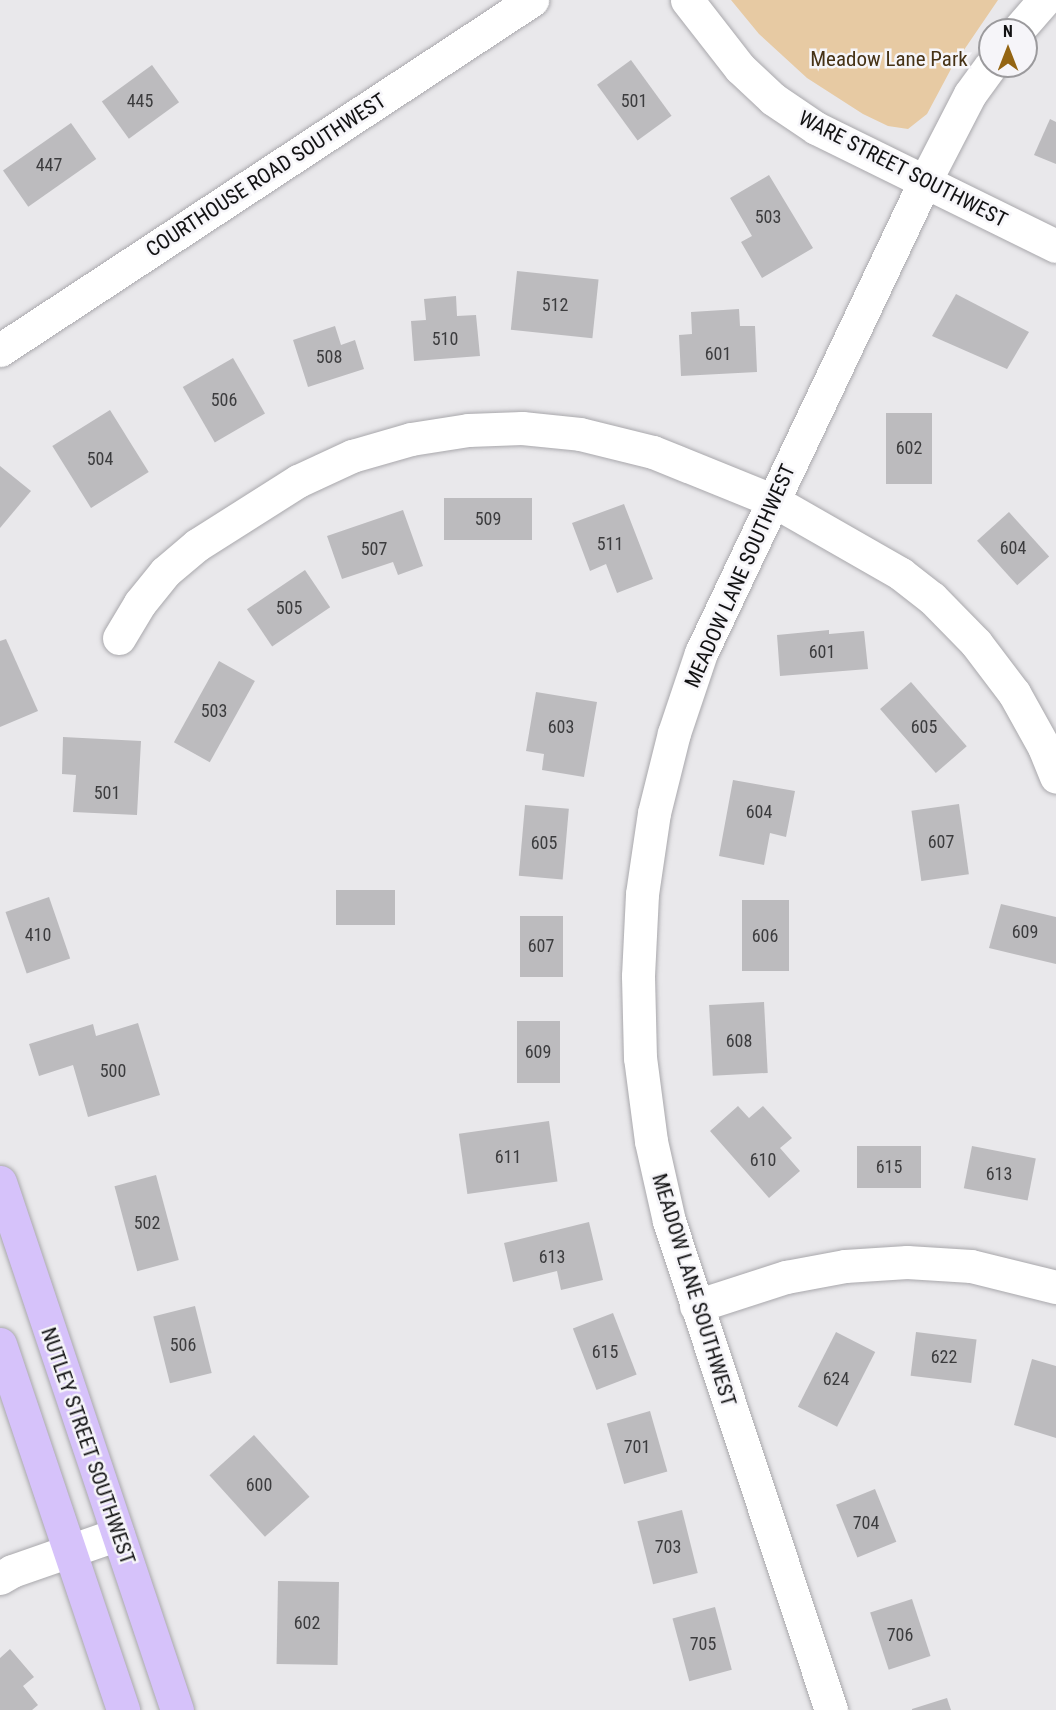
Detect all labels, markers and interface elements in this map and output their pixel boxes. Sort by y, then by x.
north arrow [978,18,1038,78]
text: N [1003,22,1013,41]
park label: Meadow Lane Park [810,46,968,72]
street label: COURTHOUSE ROAD SOUTHWEST [141,88,391,262]
house number: 445 [127,90,153,112]
house number: 501 [621,90,647,112]
street label: WARE STREET SOUTHWEST [794,105,1012,233]
house number: 447 [36,154,62,176]
house number: 503 [755,206,781,228]
house number: 512 [542,294,568,316]
house number: 510 [432,328,458,350]
house number: 601 [705,343,731,365]
house number: 508 [316,346,342,368]
house number: 506 [211,389,237,411]
house number: 602 [896,437,922,459]
house number: 504 [87,448,113,470]
street label: MEADOW LANE SOUTHWEST [679,460,801,692]
house number: 509 [475,508,501,530]
house number: 511 [597,533,623,555]
house number: 604 [1000,537,1026,559]
house number: 507 [361,538,387,560]
house number: 505 [276,597,302,619]
house number: 601 [809,641,835,663]
house number: 503 [201,700,227,722]
house number: 603 [548,716,574,738]
house number: 605 [911,716,937,738]
house number: 501 [94,782,120,804]
house number: 604 [746,801,772,823]
house number: 607 [928,831,954,853]
house number: 605 [531,832,557,854]
house number: 609 [1012,921,1038,943]
house number: 410 [25,924,51,946]
house number: 606 [752,925,778,947]
house number: 607 [528,935,554,957]
house number: 608 [726,1030,752,1052]
house number: 609 [525,1041,551,1063]
house number: 500 [100,1060,126,1082]
house number: 611 [495,1146,521,1168]
house number: 610 [750,1149,776,1171]
house number: 615 [876,1156,902,1178]
house number: 613 [986,1163,1012,1185]
street label: MEADOW LANE SOUTHWEST [647,1171,741,1409]
house number: 502 [134,1212,160,1234]
house number: 613 [539,1246,565,1268]
street label: NUTLEY STREET SOUTHWEST [36,1324,140,1568]
house number: 506 [170,1334,196,1356]
house number: 615 [592,1341,618,1363]
house number: 622 [931,1346,957,1368]
house number: 624 [823,1368,849,1390]
house number: 701 [624,1436,650,1458]
house number: 600 [246,1474,272,1496]
house number: 704 [853,1512,879,1534]
house number: 703 [655,1536,681,1558]
house number: 602 [294,1612,320,1634]
house number: 706 [887,1624,913,1646]
house number: 705 [690,1633,716,1655]

